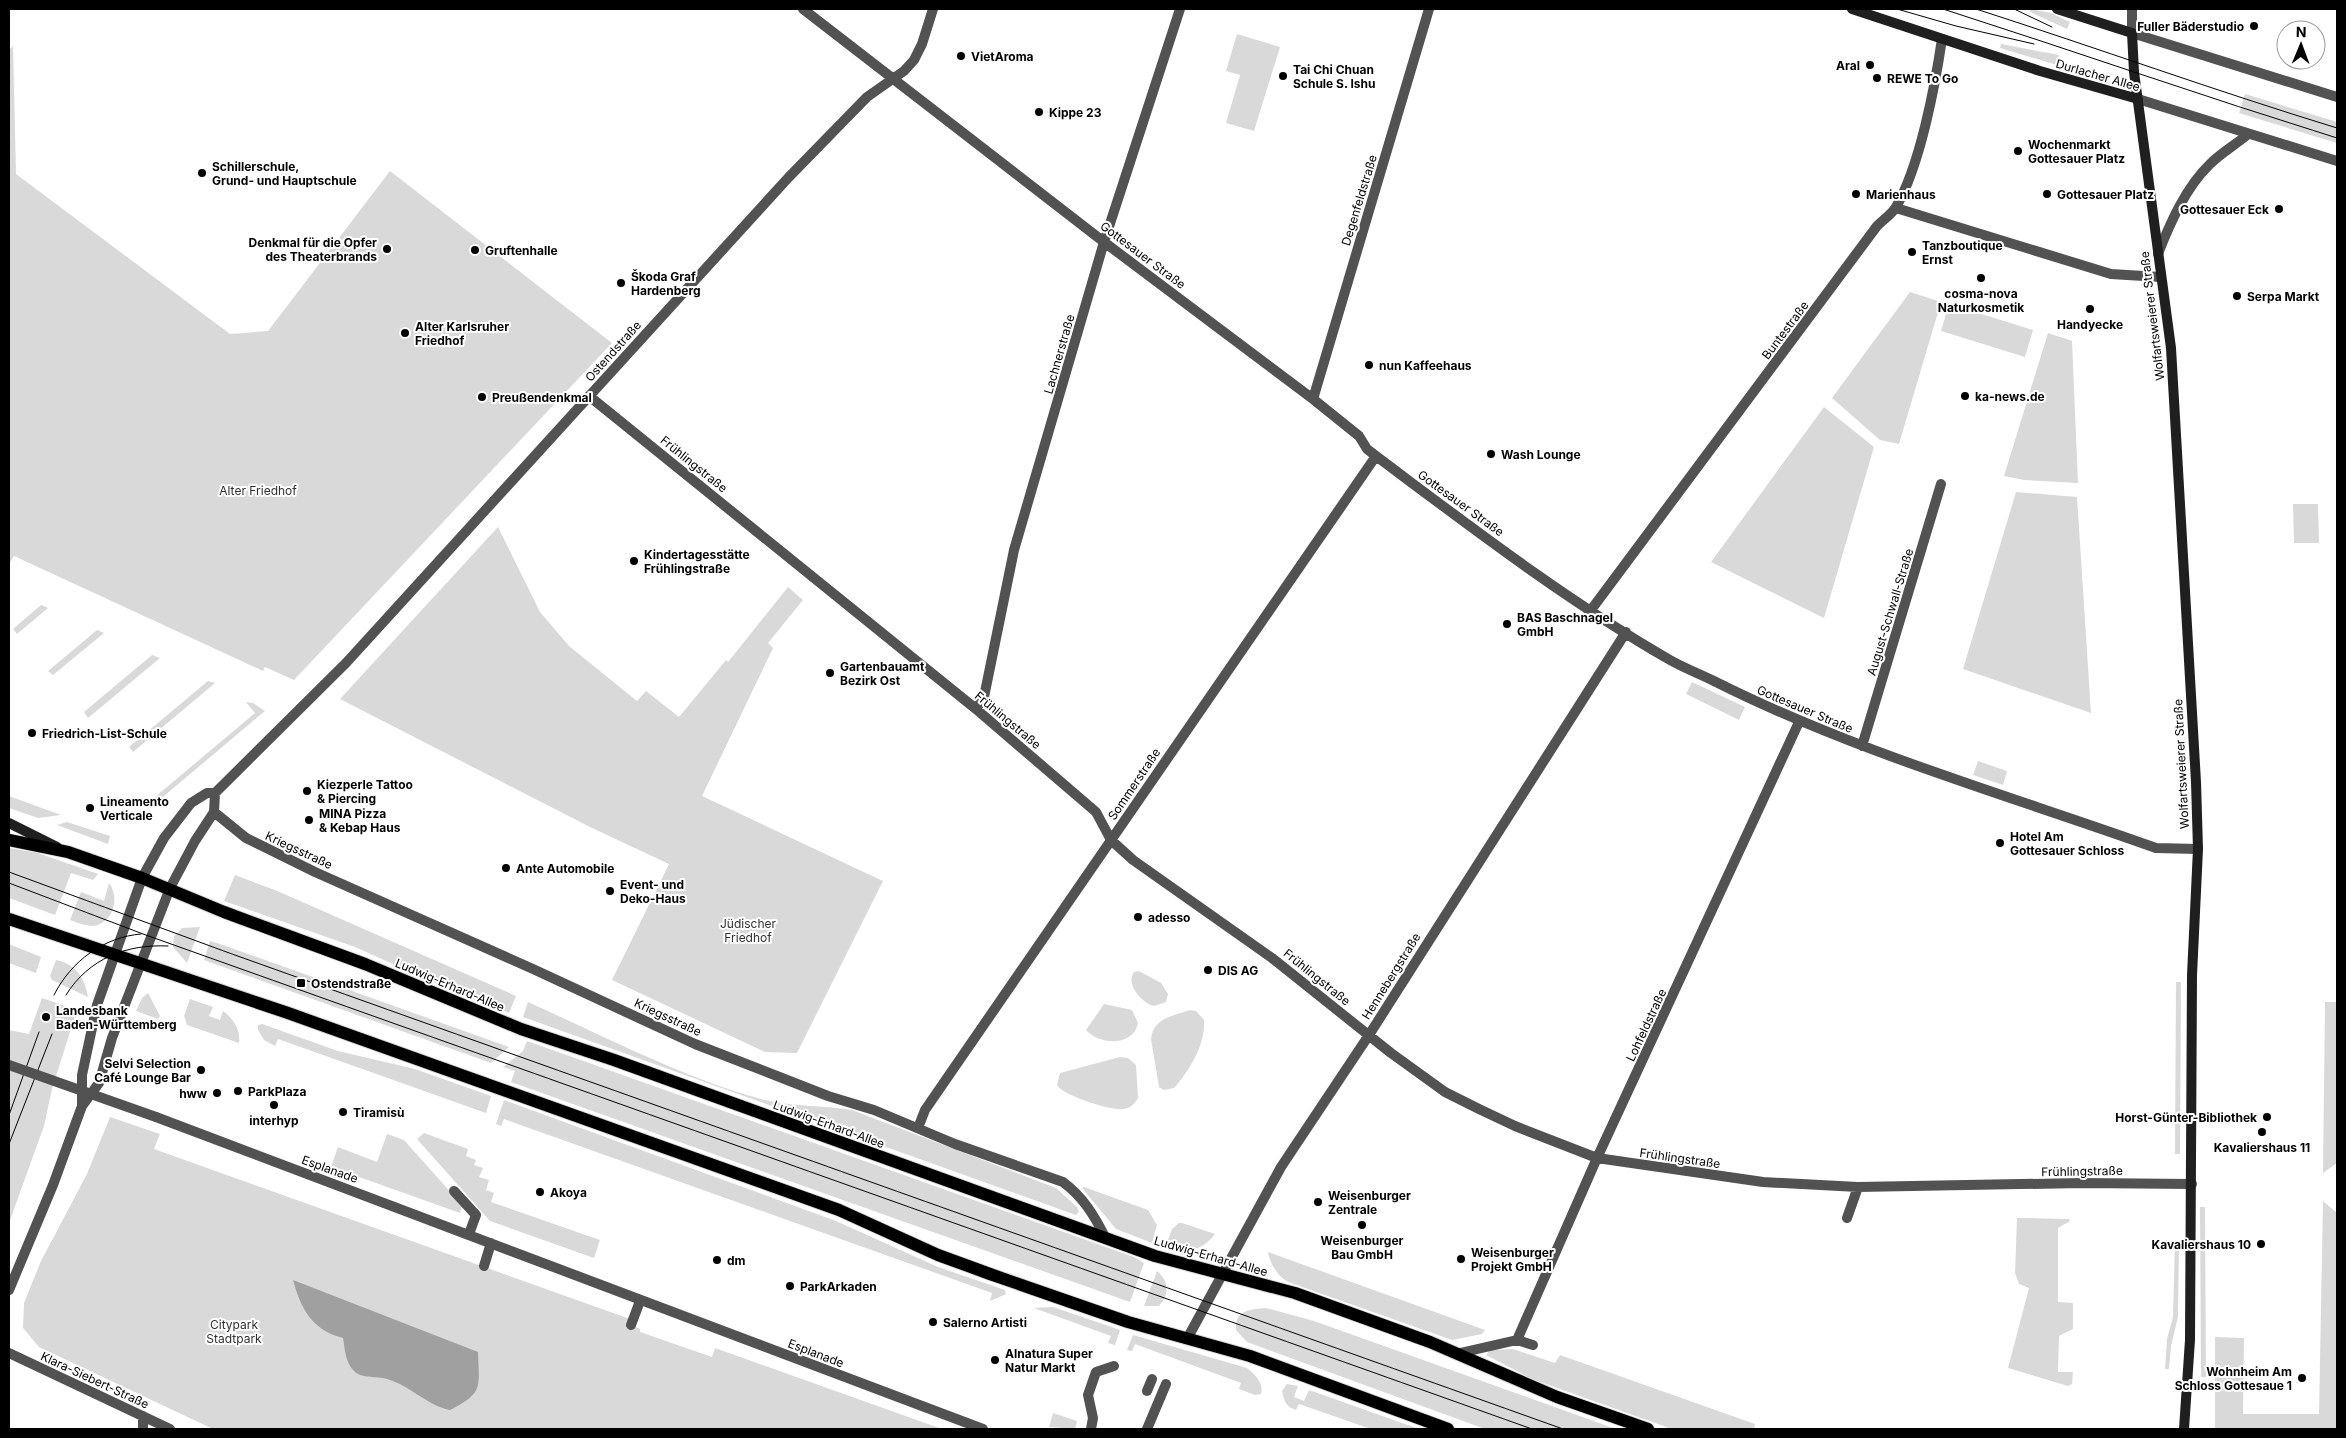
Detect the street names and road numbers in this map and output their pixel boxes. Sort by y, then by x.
street label: Durlacher Allee [2054,56,2142,94]
street label: Degenfeldstraße [1338,153,1380,247]
street label: Gottesauer Straße [1097,218,1189,292]
street label: Wolfartsweierer Straße [2137,251,2167,381]
street label: Buntestraße [1758,298,1812,362]
street label: Lachnerstraße [1040,313,1078,395]
street label: Ostendstraße [582,317,644,385]
street label: Frühlingstraße [658,432,730,496]
street label: Gottesauer Straße [1415,467,1507,539]
street label: August-Schwall-Straße [1864,547,1916,677]
street label: Gottesauer Straße [1755,682,1855,736]
street label: Frühlingstraße [972,688,1044,752]
street label: Wolfartsweierer Straße [2170,699,2192,829]
street label: Sommerstraße [1104,745,1164,823]
street label: Kriegsstraße [263,828,335,872]
street label: Hennebergstraße [1358,930,1424,1022]
street label: Frühlingstraße [1281,945,1353,1009]
street label: Ludwig-Erhard-Allee [393,955,507,1015]
street label: Lohfeldstraße [1623,986,1669,1064]
street label: Kriegsstraße [632,995,704,1039]
street label: Ludwig-Erhard-Allee [771,1097,887,1151]
street label: Frühlingstraße [1639,1145,1721,1171]
street label: Esplanade [300,1152,360,1186]
street label: Frühlingstraße [2041,1163,2123,1179]
street label: Ludwig-Erhard-Allee [1152,1233,1270,1279]
street label: Esplanade [786,1335,846,1371]
street label: Klara-Siebert-Straße [39,1348,151,1412]

